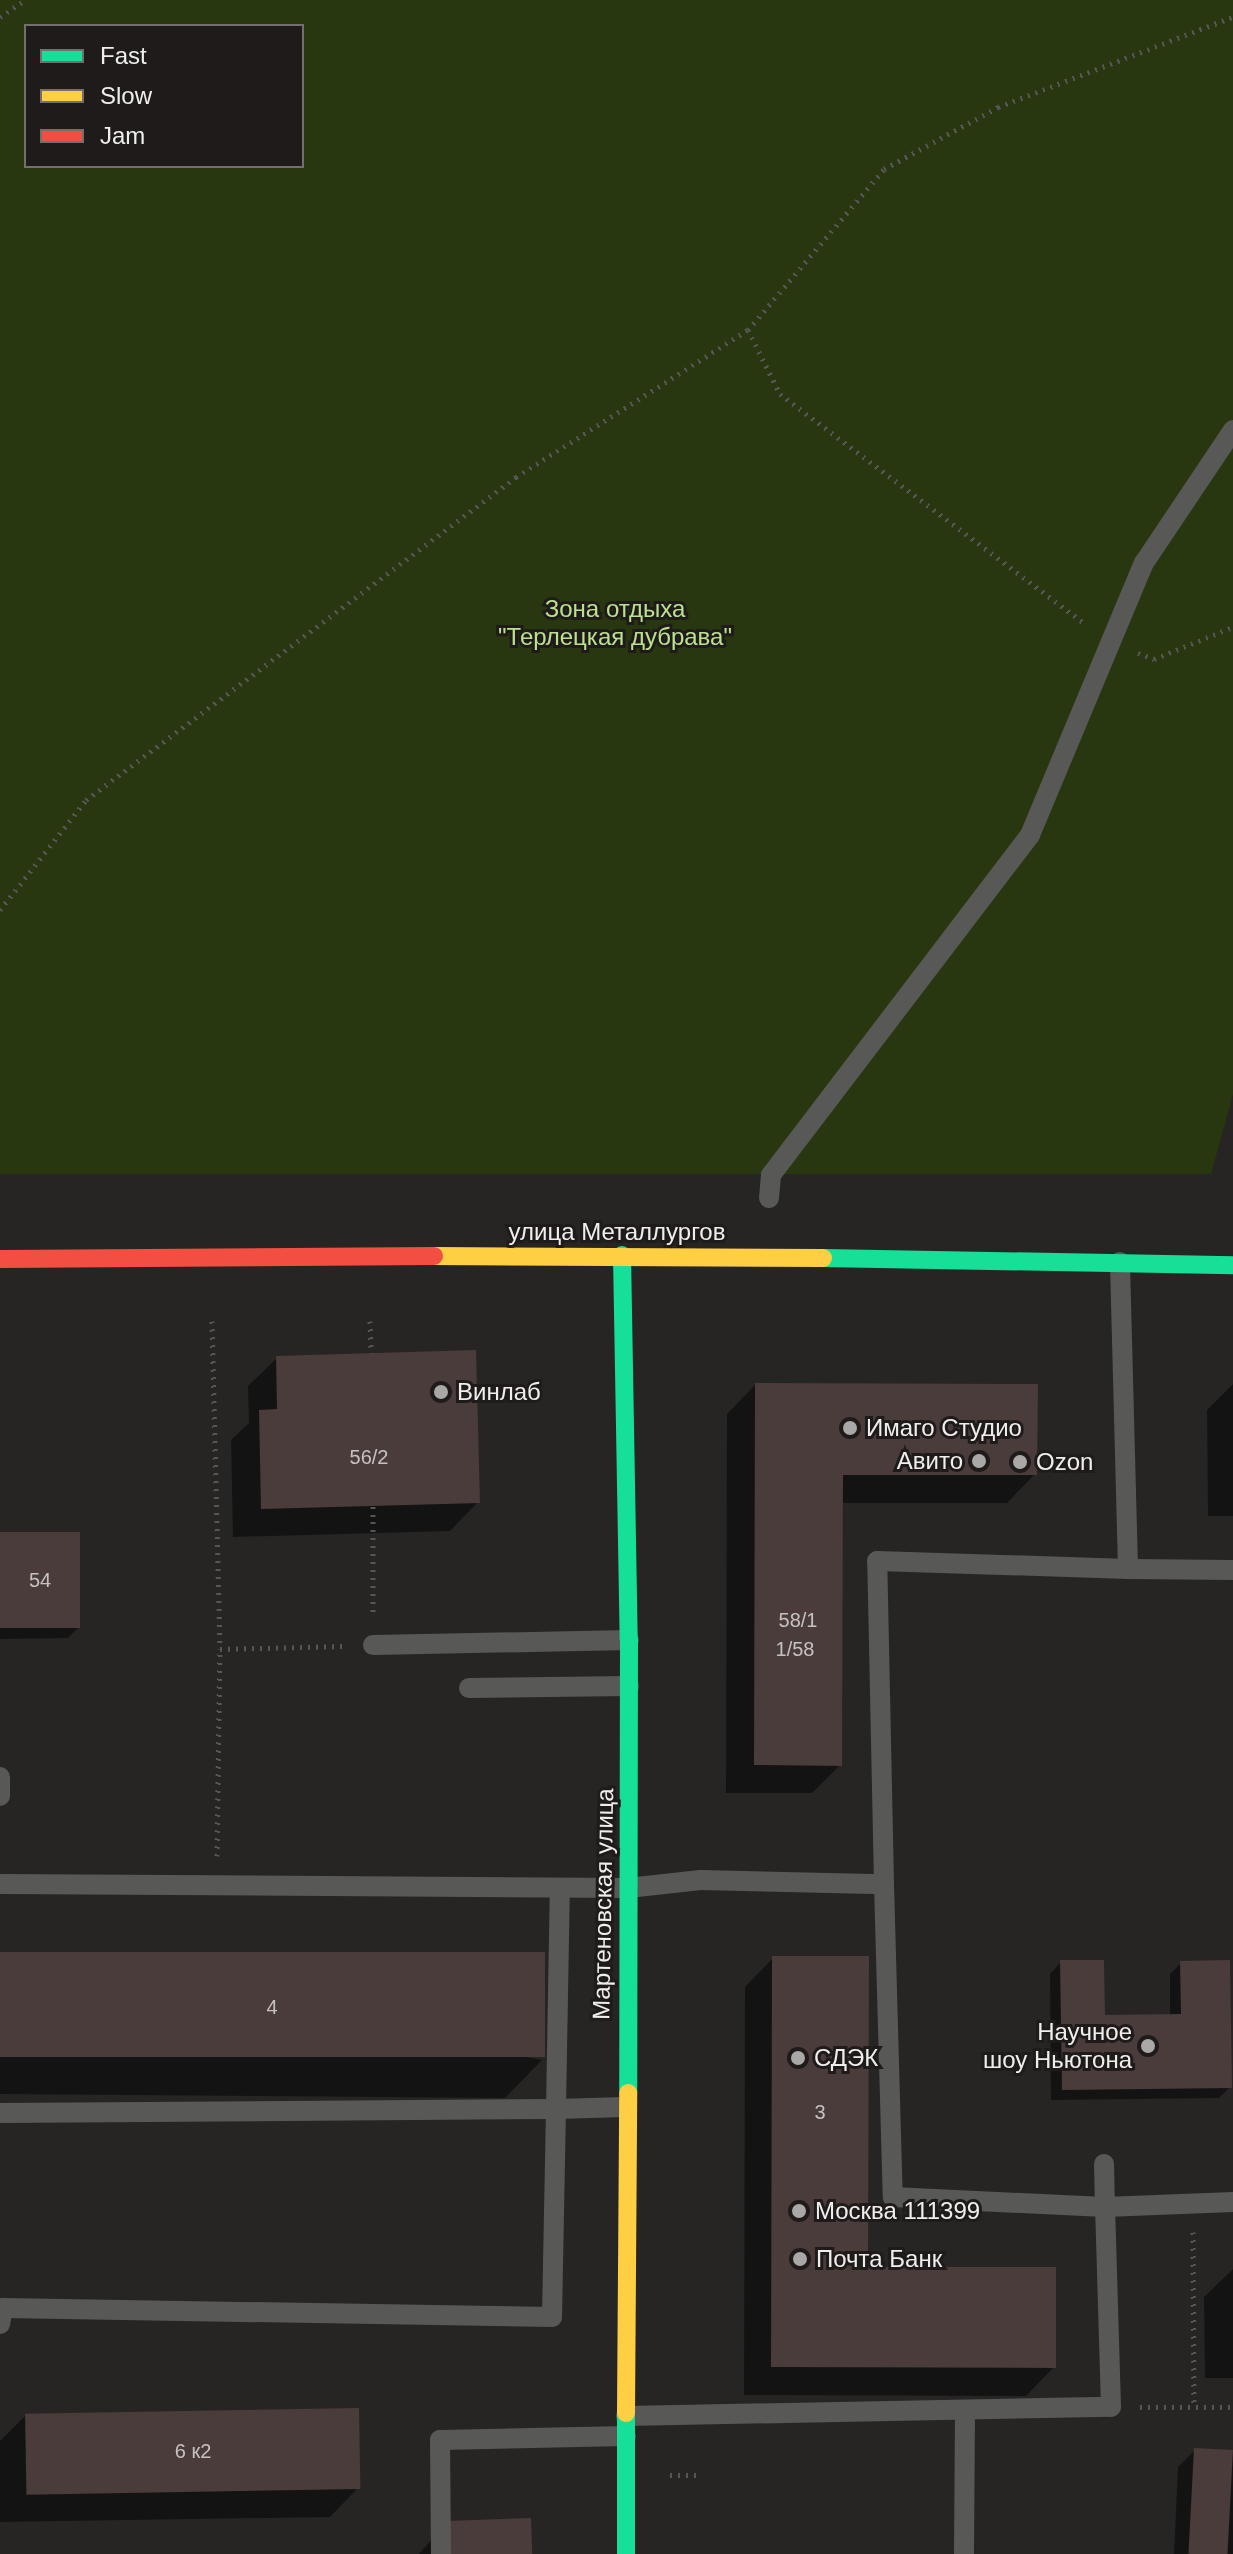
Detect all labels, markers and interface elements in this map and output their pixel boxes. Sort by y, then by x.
legend [24,24,304,168]
text: Fast [100,42,147,69]
text: Slow [100,82,152,109]
text: Jam [100,122,145,149]
park label: Зона отдыха "Терлецкая дубрава" [498,595,732,651]
street label: улица Металлургов [509,1218,725,1246]
place label: Винлаб [457,1378,541,1406]
marker: Винлаб [432,1383,450,1401]
place label: Имаго Студио [866,1414,1022,1442]
marker: Имаго Студио [841,1419,859,1437]
house number: 56/2 [350,1445,388,1469]
place label: Авито [897,1447,963,1475]
place label: Ozon [1036,1448,1093,1476]
marker: Авито [970,1452,988,1470]
marker: Ozon [1011,1453,1029,1471]
house number: 54 [29,1568,51,1592]
house number: 58/1 [779,1608,817,1632]
house number: 1/58 [776,1637,814,1661]
street label: Мартеновская улица [587,1788,619,2020]
house number: 4 [266,1995,278,2019]
place label: Научное шоу Ньютона [983,2018,1132,2074]
marker: Научное шоу Ньютона [1139,2037,1157,2055]
place label: СДЭК [814,2044,878,2072]
marker: СДЭК [789,2049,807,2067]
house number: 3 [814,2100,826,2124]
place label: Москва 111399 [815,2197,980,2225]
marker: Москва 111399 [790,2202,808,2220]
place label: Почта Банк [816,2245,942,2273]
marker: Почта Банк [791,2250,809,2268]
house number: 6 к2 [175,2439,211,2463]

